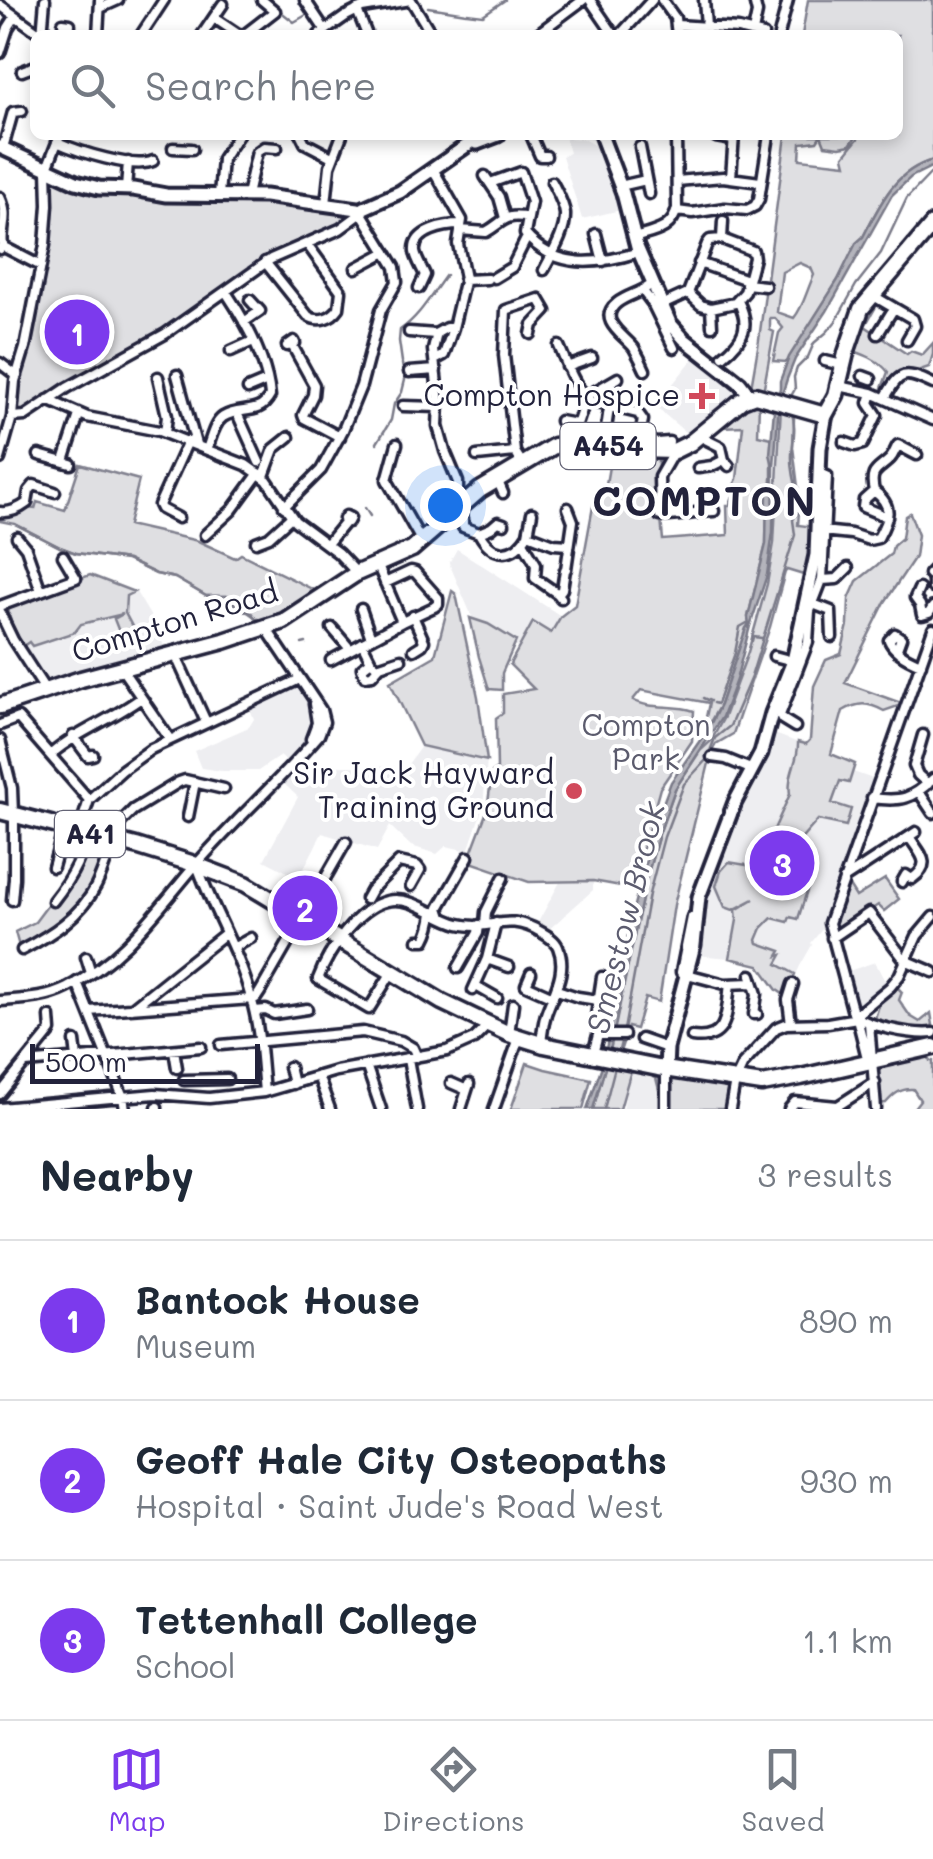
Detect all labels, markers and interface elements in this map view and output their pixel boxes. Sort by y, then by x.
search box [30,30,903,140]
icon: search [65,58,120,113]
text: Search here [145,60,376,110]
pin: 1 [44,294,110,370]
place label: Compton Hospice [424,374,680,414]
marker: Compton Hospice [689,383,715,409]
road number: A454 [560,423,656,469]
district label: COMPTON [592,474,818,526]
your location [420,480,471,531]
street label: Compton Road [66,570,282,670]
park label: Compton Park [581,704,711,778]
place label: Sir Jack Hayward Training Ground [293,752,554,826]
marker: Sir Jack Hayward Training Ground [563,780,585,802]
water label: Smestow Brook [575,796,673,1038]
road number: A41 [55,811,125,857]
pin: 3 [750,826,814,900]
pin: 2 [272,870,338,946]
scale bar [30,1039,260,1084]
text: 500 m [45,1043,127,1079]
text: Nearby [40,1147,194,1202]
text: 3 results [757,1153,893,1195]
text: Bantock House [135,1274,420,1324]
text: 1 [65,1299,80,1341]
text: 890 m [799,1299,893,1341]
text: Museum [135,1324,256,1366]
text: Geoff Hale City Osteopaths [135,1434,667,1484]
text: 2 [64,1459,81,1501]
text: 930 m [800,1459,893,1501]
text: Hospital · Saint Jude's Road West [135,1484,664,1526]
text: Tettenhall College [135,1594,478,1644]
text: 3 [63,1619,82,1661]
text: 1.1 km [802,1619,893,1661]
text: School [135,1644,236,1686]
tab: Map [108,1742,165,1838]
tab: Directions [382,1742,525,1838]
tab: Saved [741,1742,825,1838]

